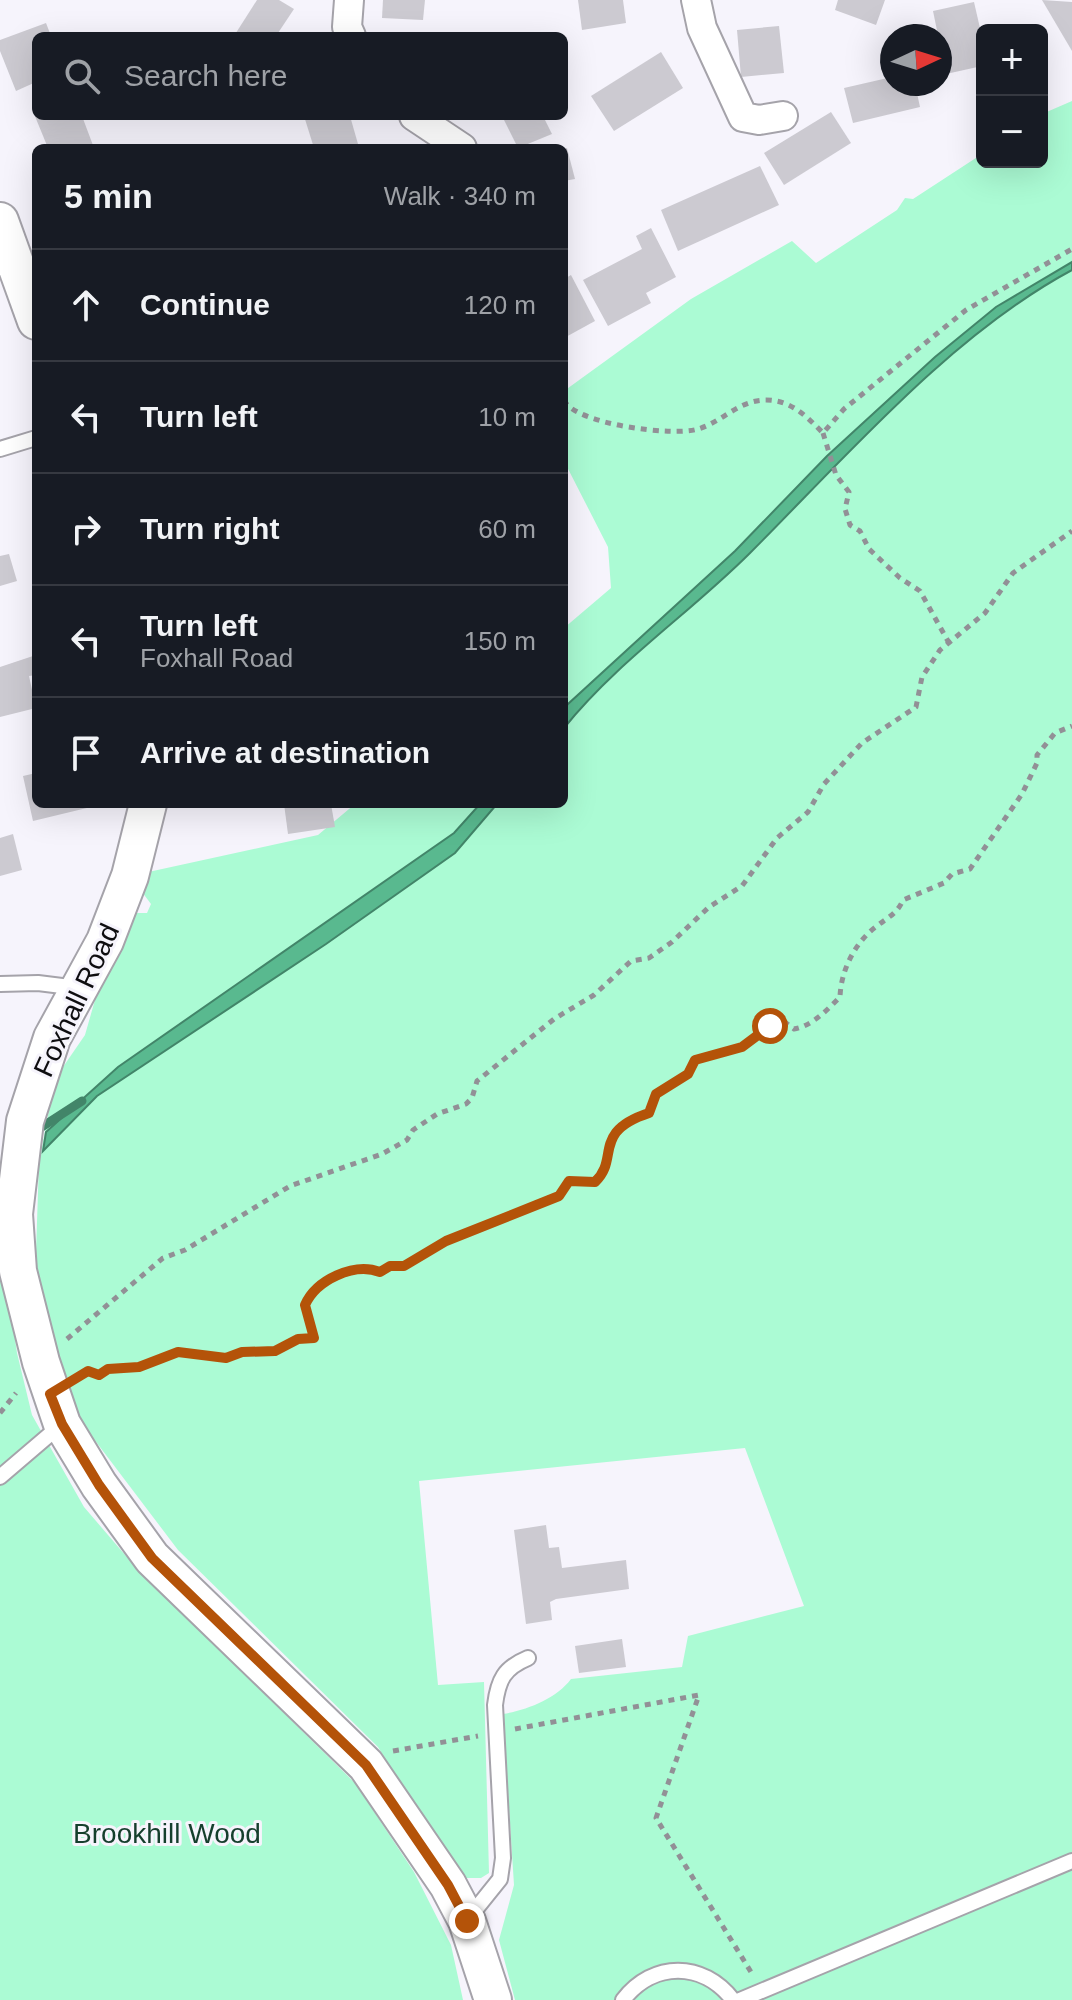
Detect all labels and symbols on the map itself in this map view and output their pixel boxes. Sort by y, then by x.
north arrow [880,24,952,96]
street label: Foxhall Road [28,919,125,1082]
route start [752,1008,788,1044]
park label: Brookhill Wood [73,1818,261,1849]
route end [449,1903,485,1939]

